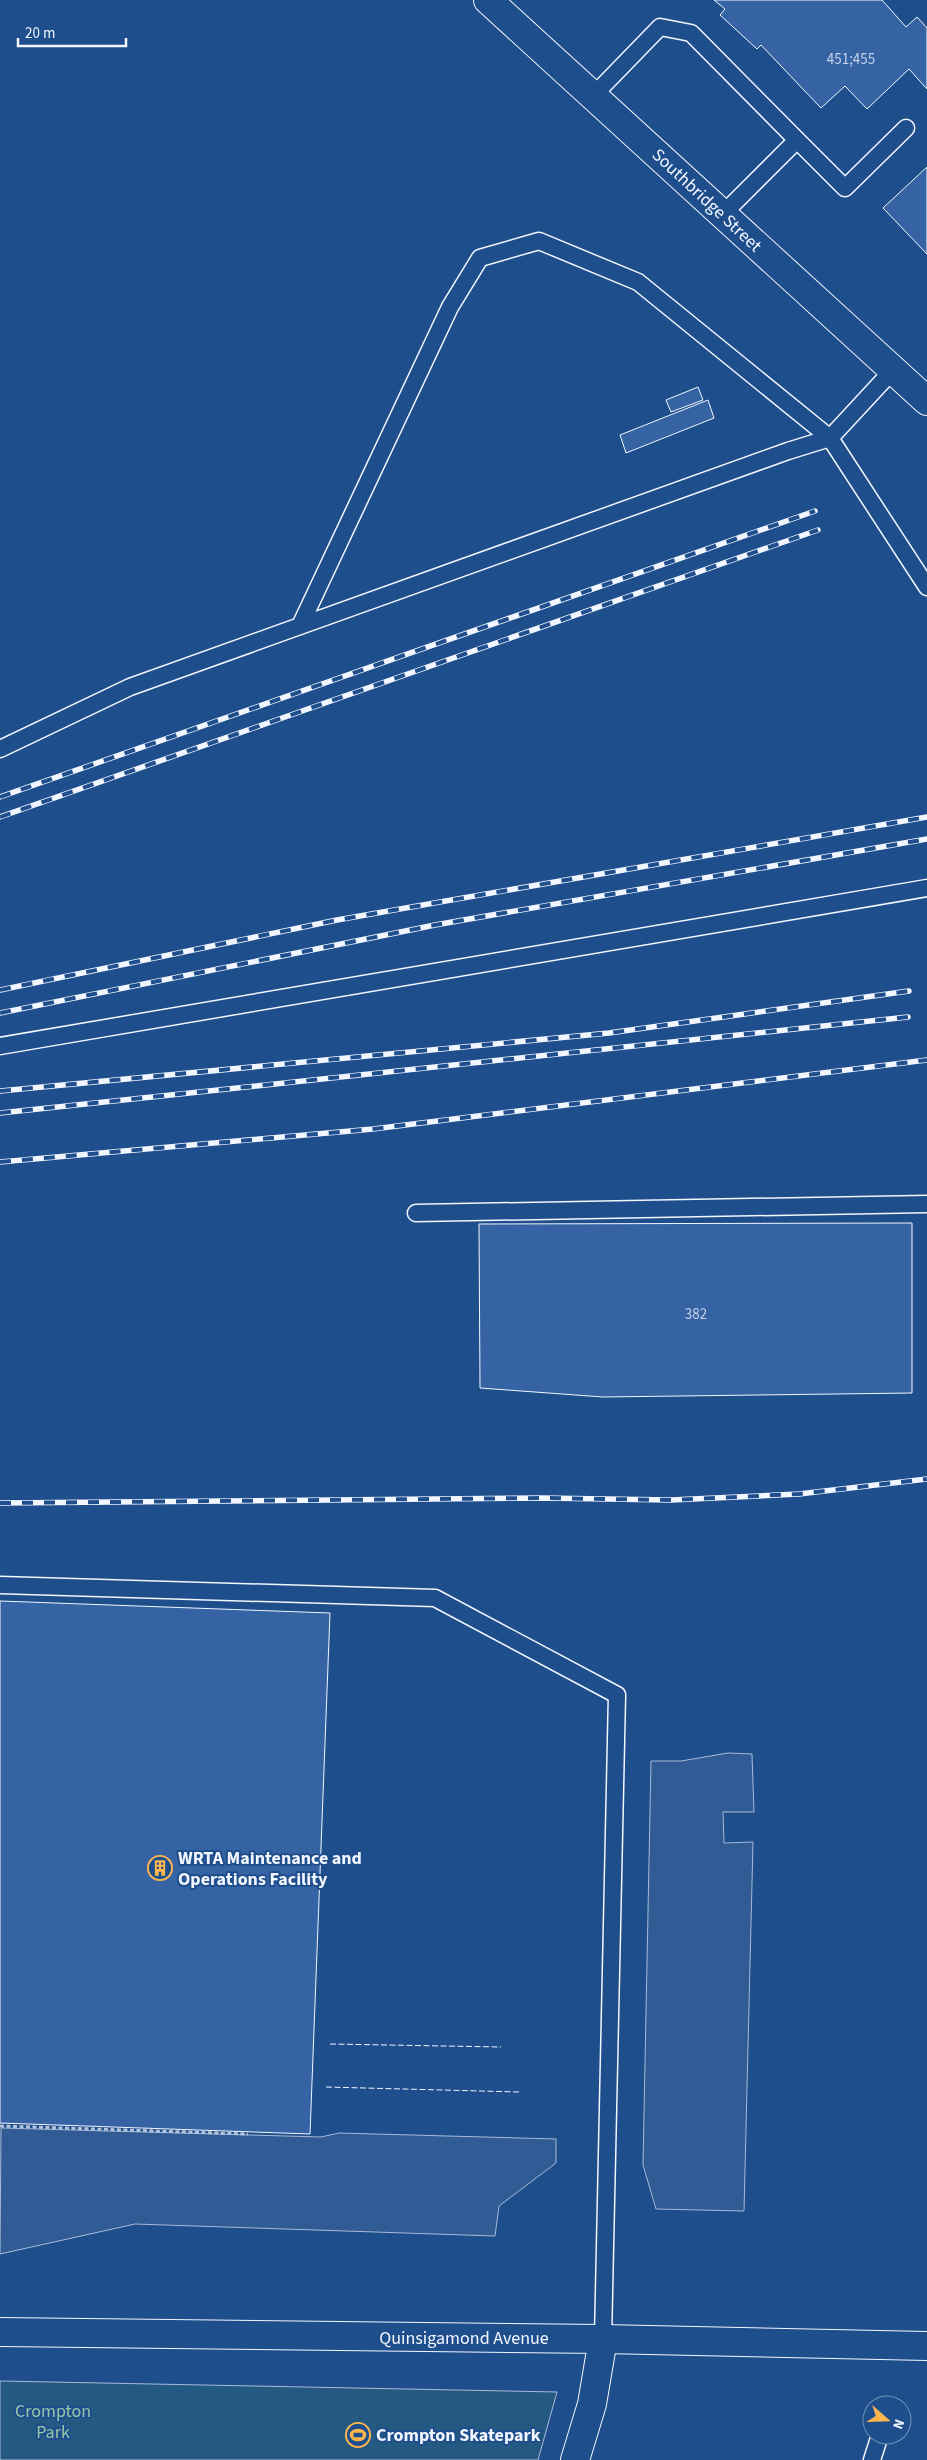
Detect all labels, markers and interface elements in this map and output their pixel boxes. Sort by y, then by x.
scale bar [18,15,125,47]
text: 20 m [25,23,55,44]
house number: 451;455 [827,49,875,70]
street label: Southbridge Street [646,143,767,258]
house number: 382 [685,1304,707,1325]
place label: WRTA Maintenance and Operations Facility [178,1846,362,1892]
building icon: WRTA Maintenance and Operations Facility [147,1855,173,1881]
street label: Quinsigamond Avenue [379,2326,549,2351]
north arrow [862,2395,912,2445]
park label: Crompton Park [15,2399,91,2445]
text: N [887,2416,909,2432]
sports icon: Crompton Skatepark [345,2422,371,2448]
place label: Crompton Skatepark [376,2423,541,2448]

